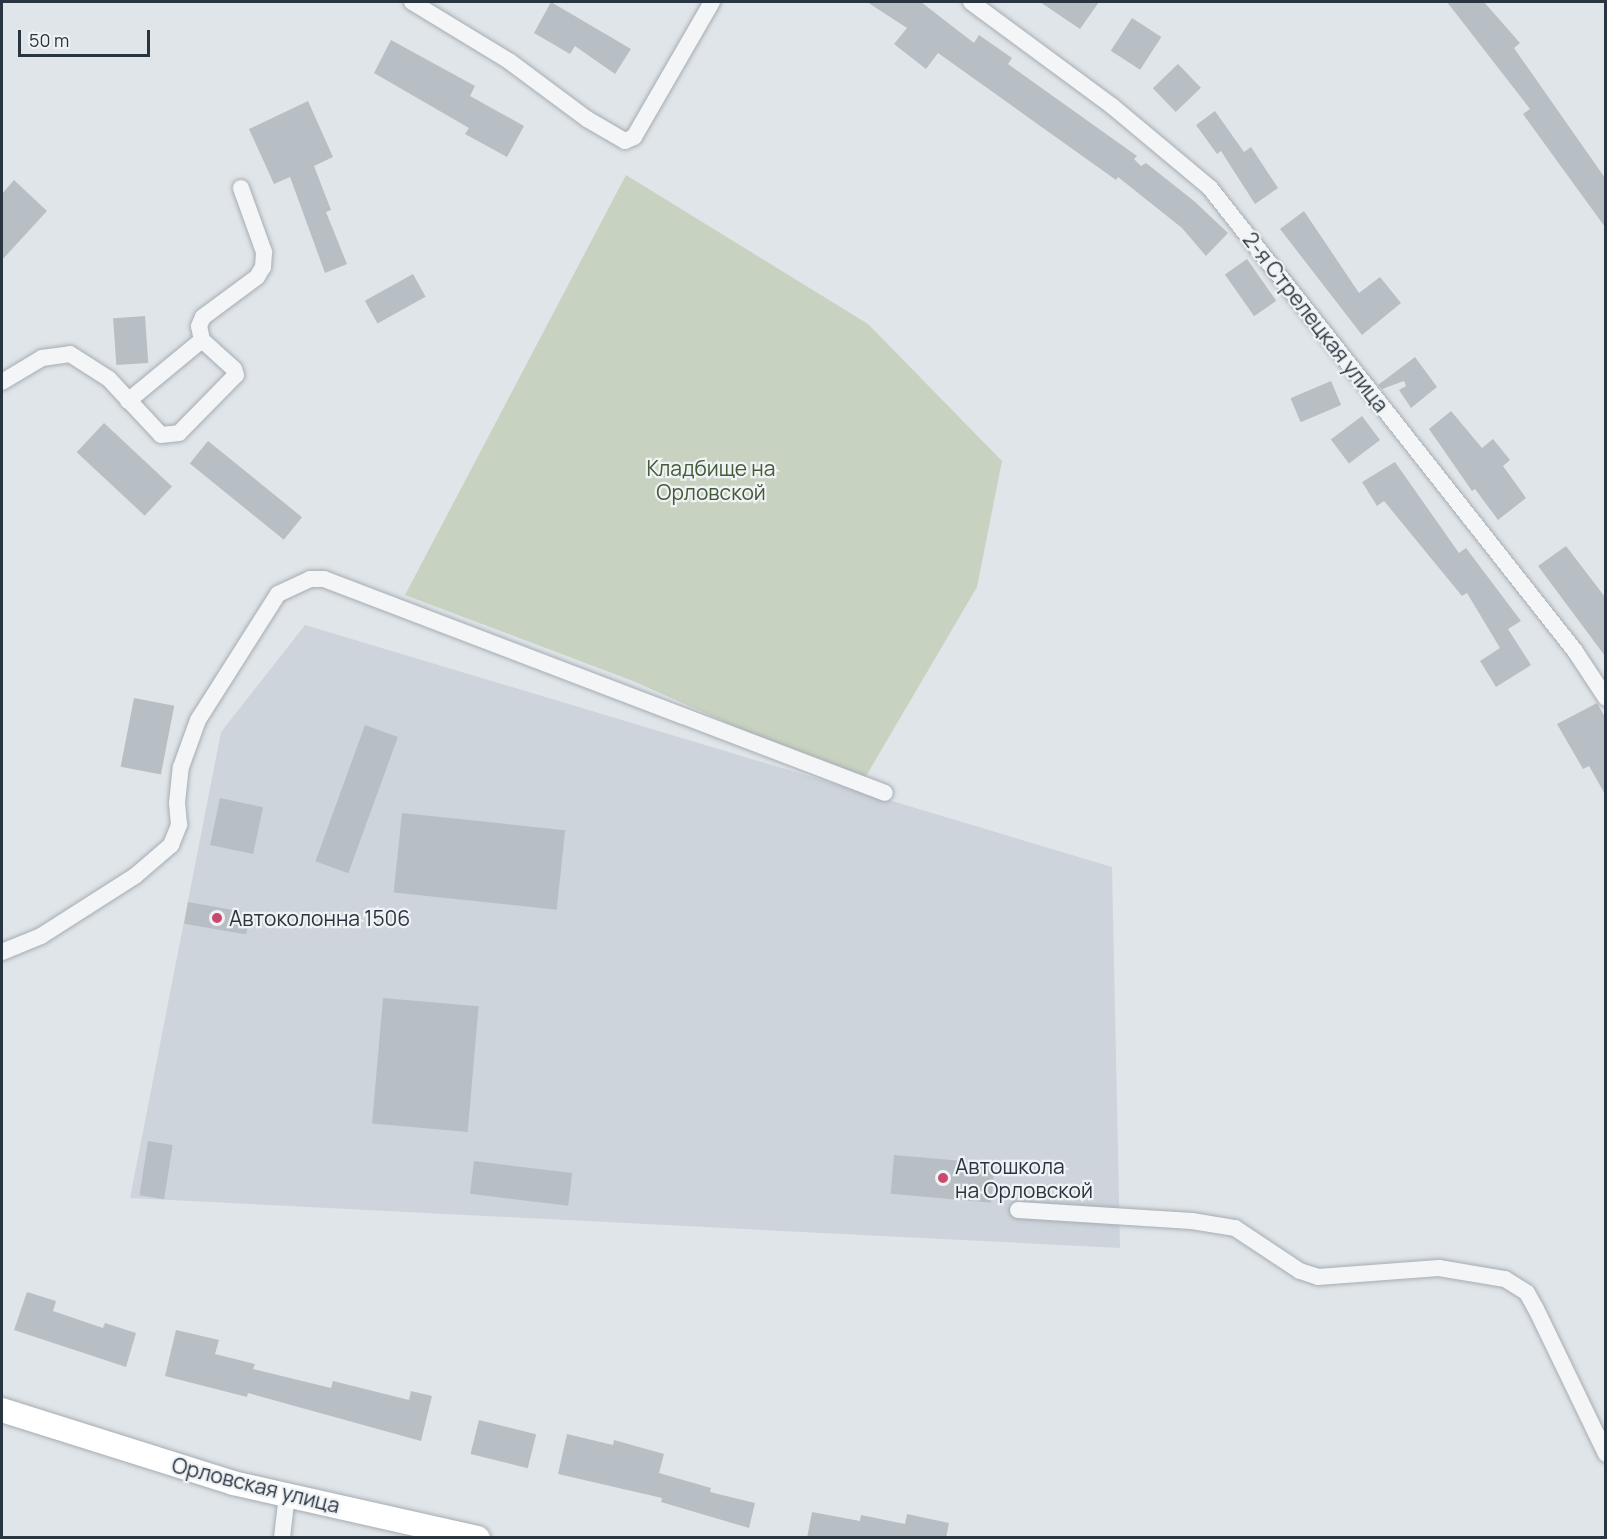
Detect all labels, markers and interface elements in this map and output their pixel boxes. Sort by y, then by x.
scale bar [21,18,153,56]
text: 50 m [29,28,69,52]
street label: 2-я Стрелецкая улица [1238,227,1394,417]
park label: Кладбище на Орловской [647,455,775,505]
place label: Автоколонна 1506 [229,905,410,931]
marker: Автоколонна 1506 [210,911,224,925]
place label: Автошкола на Орловской [955,1153,1093,1203]
marker: Автошкола на Орловской [936,1171,950,1185]
street label: Орловская улица [169,1452,343,1518]

